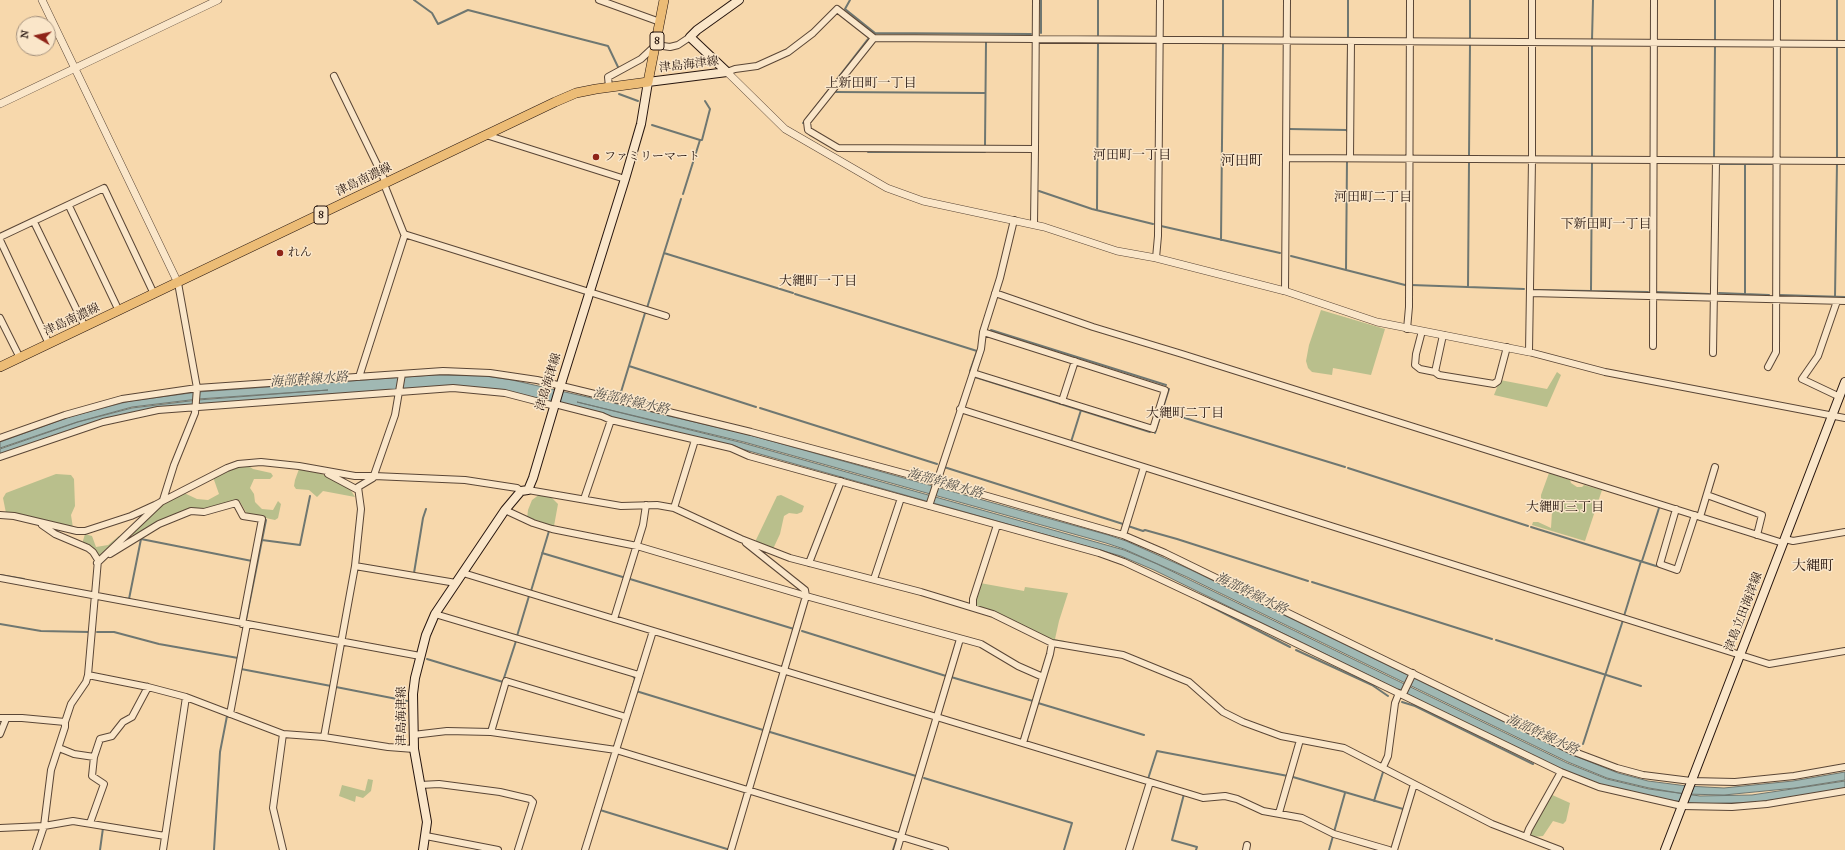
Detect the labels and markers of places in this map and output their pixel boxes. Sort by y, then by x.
place label: ファミリーマート [604,150,700,164]
marker: ファミリーマート [591,152,601,162]
place label: れん [288,246,312,260]
marker: れん [275,248,285,258]

